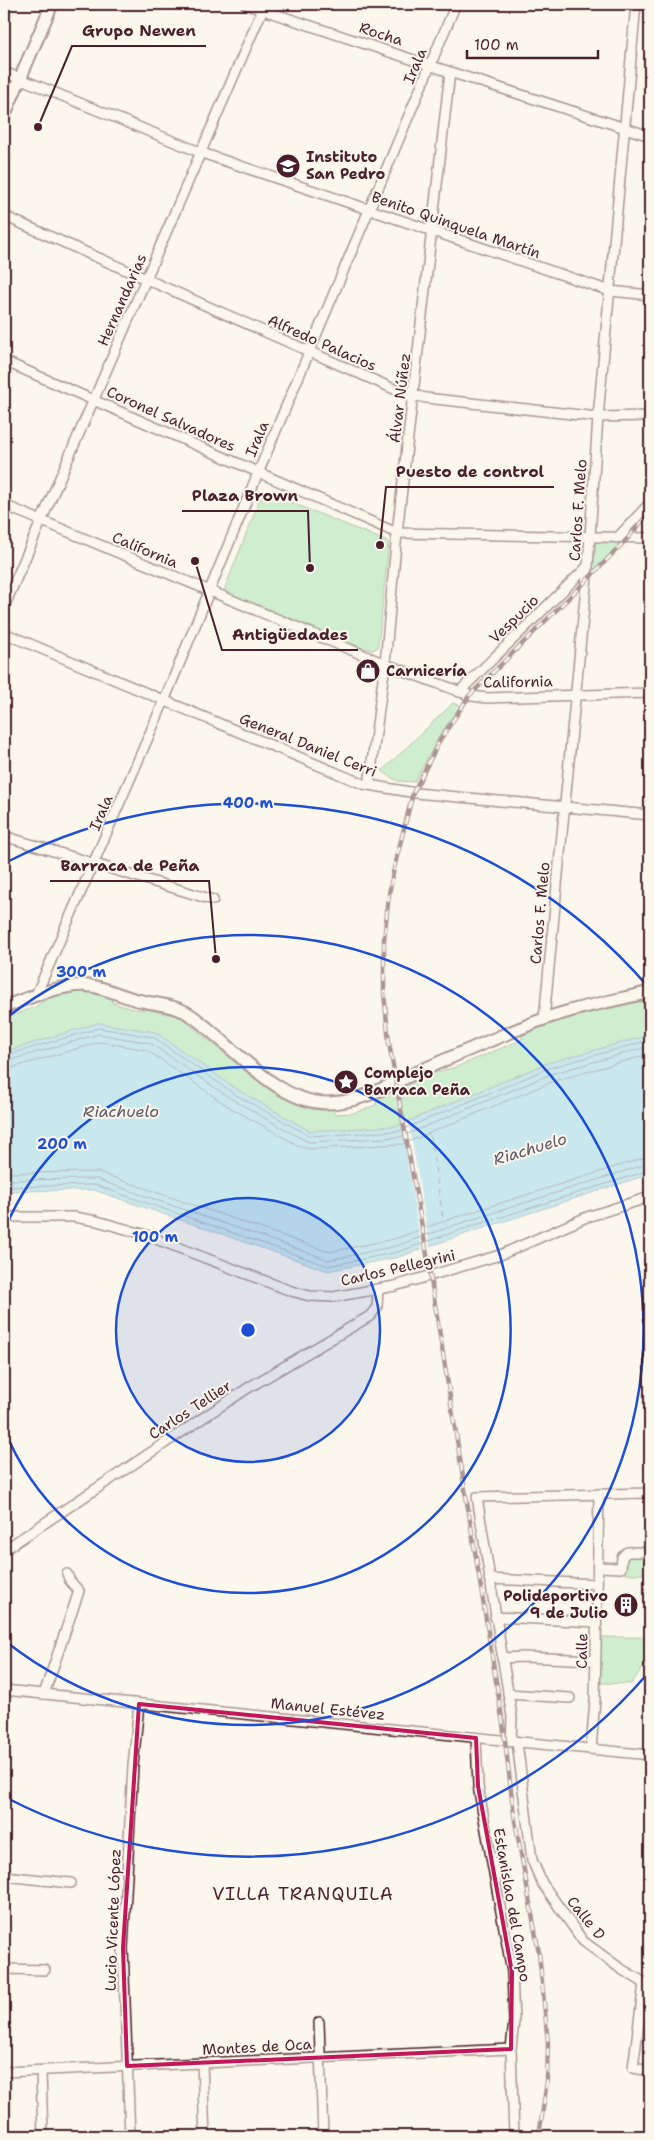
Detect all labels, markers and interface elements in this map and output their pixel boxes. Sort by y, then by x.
callout: Grupo Newen [72,15,206,46]
street label: Rocha [357,18,406,51]
text: Grupo Newen [82,20,196,41]
scale bar [467,28,598,60]
text: 100 m [474,35,519,55]
street label: Irala [399,44,432,87]
place label: Instituto San Pedro [306,147,385,184]
school or university icon: Instituto San Pedro [275,153,301,179]
street label: Benito Quinquela Martín [369,187,543,263]
street label: Hernandarias [93,251,151,349]
street label: Alfredo Palacios [264,310,380,376]
street label: Álvar Núñez [384,352,415,444]
street label: Coronel Salvadores [103,382,239,456]
street label: Irala [241,417,274,460]
callout: Puesto de control [386,456,554,487]
street label: Carlos F. Melo [564,458,592,562]
text: Puesto de control [396,461,545,482]
callout: Plaza Brown [182,480,308,511]
text: Plaza Brown [192,485,299,506]
street label: California [109,527,182,573]
street label: Vespucio [485,590,543,648]
callout: Antigüedades [222,619,358,650]
text: Antigüedades [232,624,348,645]
shop icon: Carnicería [355,658,381,684]
place label: Carnicería [386,661,468,681]
street label: California [483,671,554,693]
street label: General Daniel Cerri [236,708,380,782]
street label: Irala [85,791,118,834]
text: 400 m [223,793,273,813]
callout: Barraca de Peña [50,850,209,881]
text: Barraca de Peña [60,855,200,876]
street label: Carlos F. Melo [526,861,554,965]
text: 300 m [56,962,106,982]
place label: Complejo Barraca Peña [364,1063,471,1100]
place icon: Complejo Barraca Peña [333,1069,359,1095]
water label: Riachuelo [83,1101,159,1122]
water label: Riachuelo [491,1128,570,1170]
text: 200 m [37,1134,87,1154]
text: 100 m [132,1227,178,1247]
street label: Carlos Pellegrini [339,1245,457,1291]
centre of rings [239,1321,257,1339]
street label: Carlos Tellier [145,1376,235,1444]
place label: Polideportivo 9 de Julio [503,1586,608,1623]
building icon: Polideportivo 9 de Julio [613,1592,639,1618]
street label: Calle [572,1633,592,1669]
street label: Manuel Estévez [270,1693,386,1725]
street label: Estanislao del Campo [489,1826,535,1984]
street label: Lucio Vicente López [101,1848,125,1992]
district label: VILLA TRANQUILA [212,1882,394,1906]
street label: Calle D [562,1892,610,1944]
street label: Montes de Oca [202,2034,313,2060]

